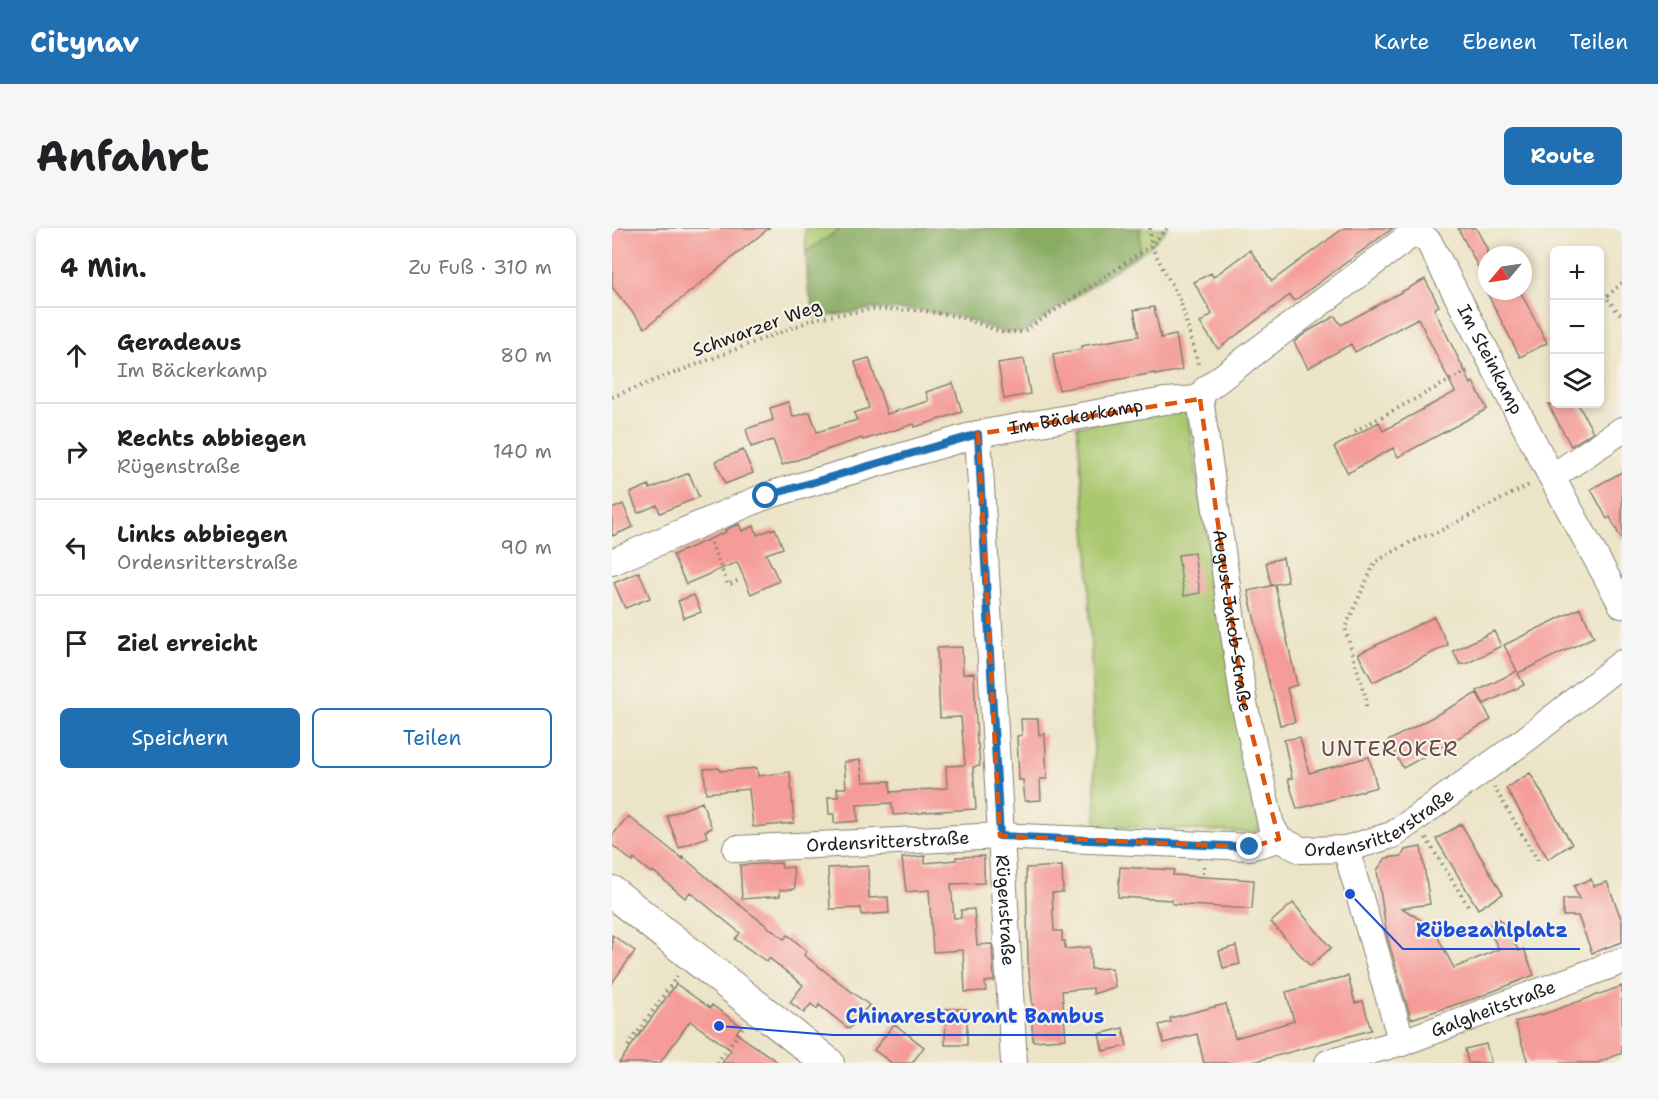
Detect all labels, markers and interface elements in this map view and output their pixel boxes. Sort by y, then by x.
text: Citynav [30,23,139,61]
text: Karte [1374,28,1429,56]
text: Ebenen [1462,28,1537,56]
text: Teilen [1570,28,1628,56]
button: Route [1504,127,1622,185]
text: Anfahrt [36,128,209,184]
north arrow [1478,246,1532,300]
map controls [1550,246,1604,408]
button: + [1550,246,1604,300]
text: 4 Min. [60,250,147,285]
text: Zu Fuß · 310 m [409,254,552,280]
street label: Schwarzer Weg [689,294,825,362]
street label: Im Steinkamp [1452,300,1529,418]
button: − [1550,300,1604,354]
text: Geradeaus [117,328,241,357]
icon: ahead [60,339,93,372]
text: 80 m [500,342,552,368]
button: layers [1550,354,1604,408]
text: Im Bäckerkamp [117,357,268,383]
street label: Im Bäckerkamp [1007,393,1145,440]
text: Rechts abbiegen [117,424,306,453]
icon: right [60,435,93,468]
text: 140 m [493,438,552,464]
text: Rügenstraße [117,453,241,479]
route start [752,482,778,508]
text: Links abbiegen [117,520,288,549]
street label: August-Jakob-Straße [1207,528,1258,714]
icon: left [60,531,93,564]
text: 90 m [500,534,552,560]
text: Ordensritterstraße [117,549,298,575]
icon: arrive [60,627,93,660]
text: Ziel erreicht [117,629,258,658]
button: Speichern [60,708,300,768]
button: Teilen [312,708,552,768]
district label: UNTEROKER [1321,735,1459,763]
street label: Ordensritterstraße [1304,783,1459,862]
street label: Ordensritterstraße [806,826,970,858]
route end [1236,833,1262,859]
street label: Rügenstraße [990,854,1020,966]
callout: Rübezahlplatz [1403,911,1580,949]
text: Rübezahlplatz [1416,917,1568,943]
street label: Galgheitstraße [1427,975,1559,1043]
callout: Chinarestaurant Bambus [833,997,1116,1035]
text: Chinarestaurant Bambus [846,1003,1104,1029]

